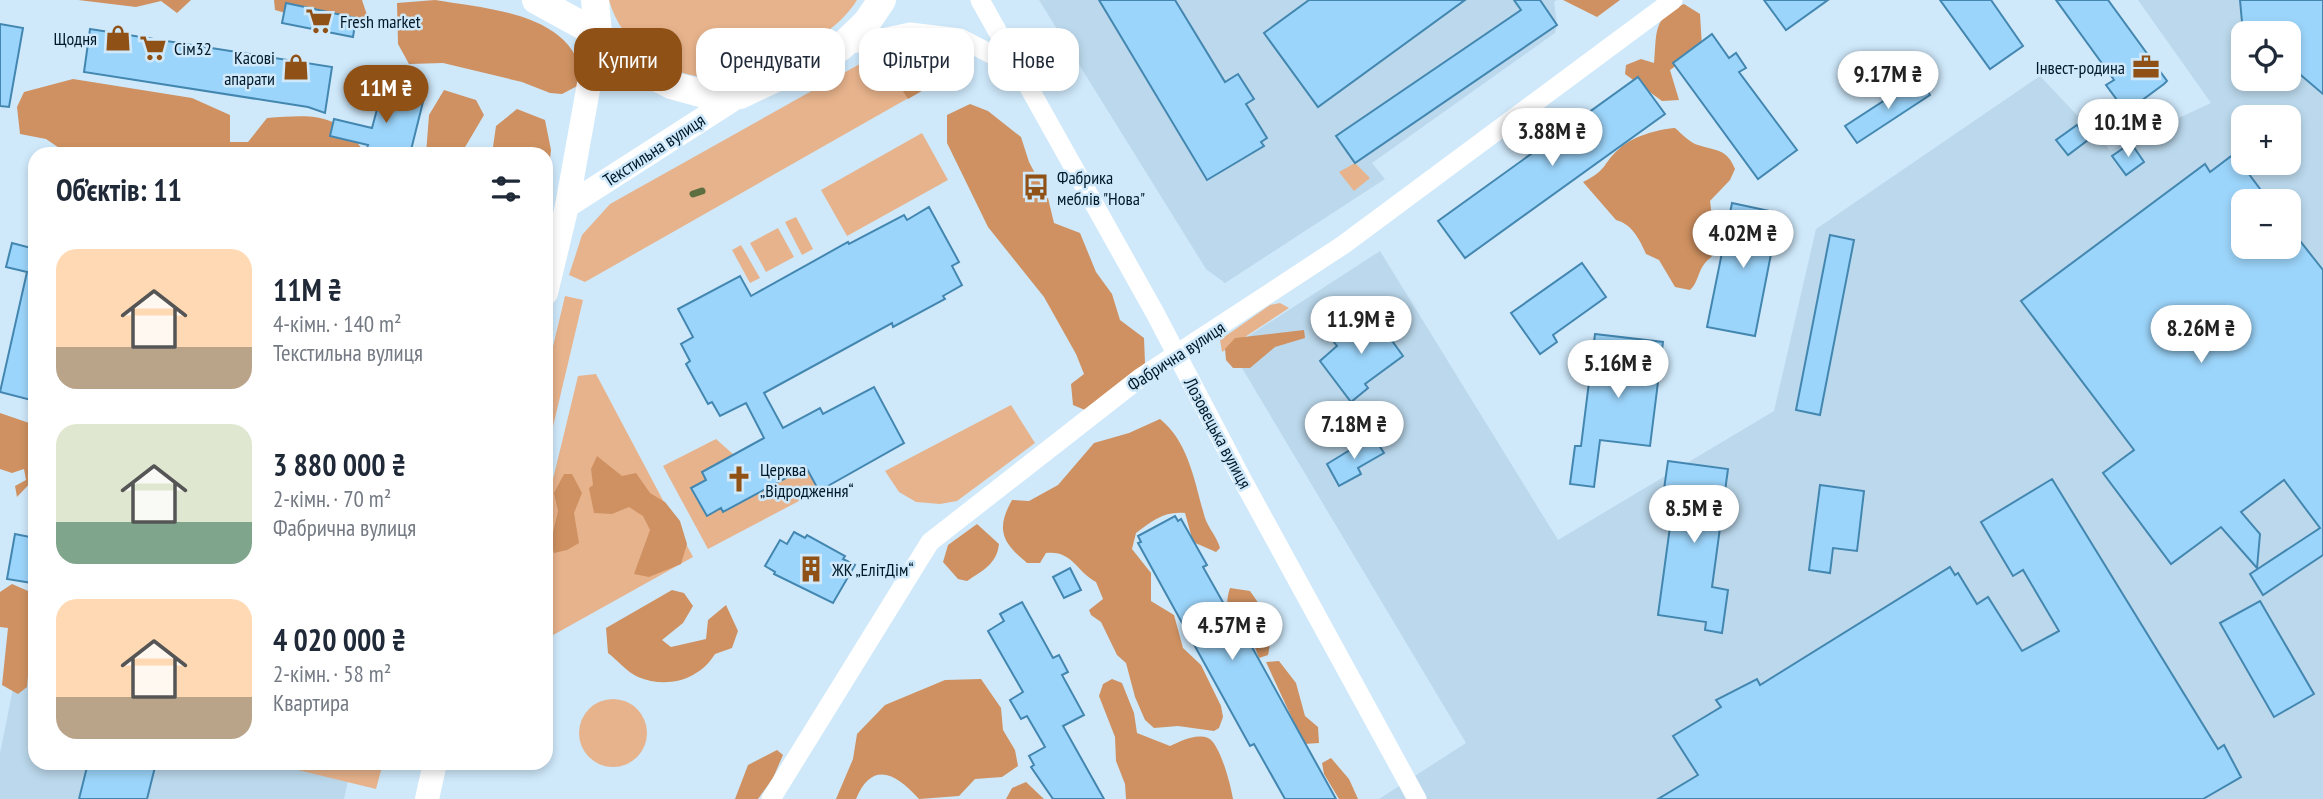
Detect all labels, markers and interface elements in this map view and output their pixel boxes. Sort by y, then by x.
supermarket icon: Fresh market [304,6,334,36]
place label: Fresh market [340,10,421,33]
map controls [2231,21,2301,259]
button: locate [2231,21,2301,91]
shop icon: Щодня [103,23,133,53]
place label: Щодня [54,27,97,50]
chip: Купити [574,28,682,91]
chip: Орендувати [696,28,845,91]
chip: Фільтри [859,28,974,91]
chip: Нове [988,28,1079,91]
supermarket icon: Сім32 [138,33,168,63]
place label: Сім32 [174,37,212,60]
place label: Касові апарати [224,46,275,90]
shop icon: Касові апарати [281,52,311,82]
pin: 9.17M ₴ [1823,52,1953,111]
office icon: Інвест-родина [2131,52,2161,82]
place label: Інвест-родина [2036,56,2125,79]
text: 9.17M ₴ [1854,59,1922,88]
pin: 11M ₴ [337,66,435,125]
text: 11M ₴ [360,73,412,102]
pin: 10.1M ₴ [2063,100,2193,159]
button: + [2231,105,2301,175]
text: 10.1M ₴ [2094,107,2162,136]
street label: Текстильна вулиця [599,108,709,192]
pin: 3.88M ₴ [1487,108,1617,168]
text: 3.88M ₴ [1518,116,1586,145]
place label: Фабрика меблів "Нова" [1057,166,1145,210]
text: Об’єктів: 11 [56,170,182,209]
icon: filters [487,170,525,208]
bus stop icon: Фабрика меблів "Нова" [1021,172,1051,202]
button: − [2231,189,2301,259]
pin: 4.02M ₴ [1678,210,1808,270]
text: 4.02M ₴ [1709,218,1777,247]
text: 11M ₴ [273,270,342,309]
icon: home [112,277,196,361]
pin: 11.9M ₴ [1296,296,1426,356]
text: 11.9M ₴ [1327,304,1395,333]
pin: 8.26M ₴ [2136,306,2266,365]
text: 4-кімн. · 140 m² [273,309,402,338]
text: 8.26M ₴ [2167,313,2235,342]
street label: Фабрична вулиця [1123,316,1229,396]
text: Текстильна вулиця [273,338,423,367]
pin: 5.16M ₴ [1553,340,1683,400]
text: 5.16M ₴ [1584,348,1652,377]
street label: Лозовецька вулиця [1179,373,1257,492]
pin: 7.18M ₴ [1289,402,1419,461]
text: 7.18M ₴ [1321,409,1387,438]
text: 3 880 000 ₴ [273,445,406,484]
icon: home [112,452,196,536]
place label: Церква „Відродження“ [760,458,854,502]
church icon: Церква „Відродження“ [724,464,754,494]
text: 2-кімн. · 70 m² [273,484,391,513]
pin: 8.5M ₴ [1637,486,1751,545]
text: 8.5M ₴ [1665,493,1723,522]
text: Фабрична вулиця [273,513,416,542]
building icon: ЖК „ЕлітДім“ [796,554,826,584]
place label: ЖК „ЕлітДім“ [831,558,914,581]
pin: 4.57M ₴ [1167,602,1297,662]
text: 4.57M ₴ [1198,610,1266,639]
text: 4 020 000 ₴ [273,620,406,659]
icon: home [112,627,196,711]
text: 2-кімн. · 58 m² [273,659,391,688]
text: Квартира [273,688,349,717]

